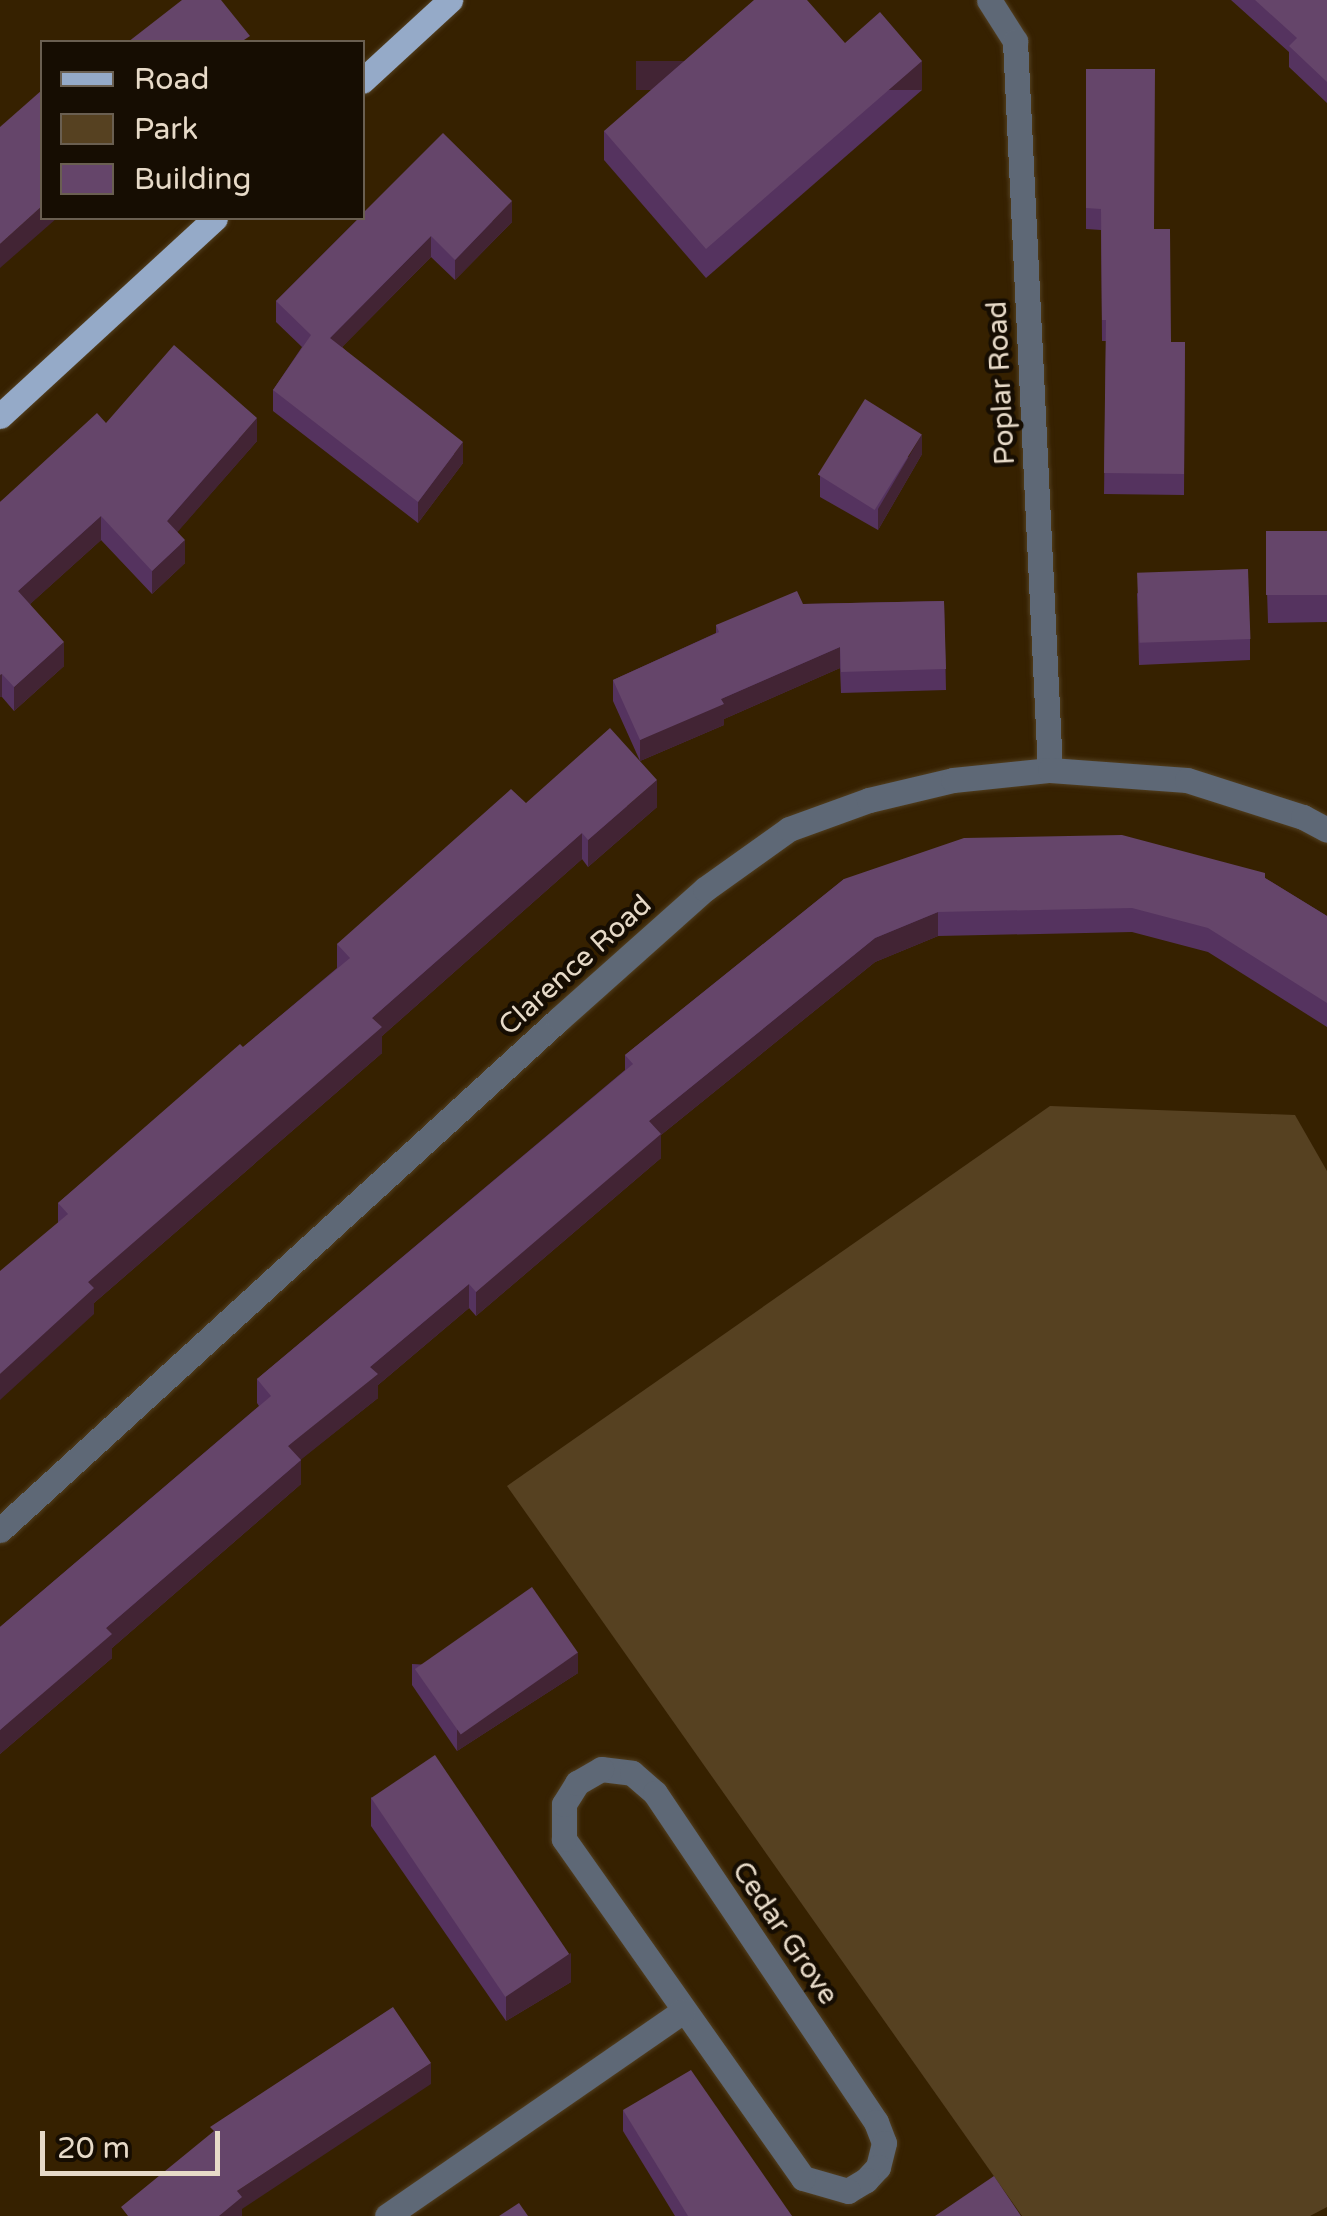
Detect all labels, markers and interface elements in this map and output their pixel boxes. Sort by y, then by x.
legend [40,40,365,220]
text: Road [134,61,209,98]
text: Park [134,111,198,148]
text: Building [134,161,251,198]
street label: Poplar Road [980,300,1022,466]
street label: Clarence Road [492,888,658,1042]
street label: Cedar Grove [725,1855,845,2011]
scale bar [45,2111,225,2173]
text: 20 m [57,2130,130,2167]

